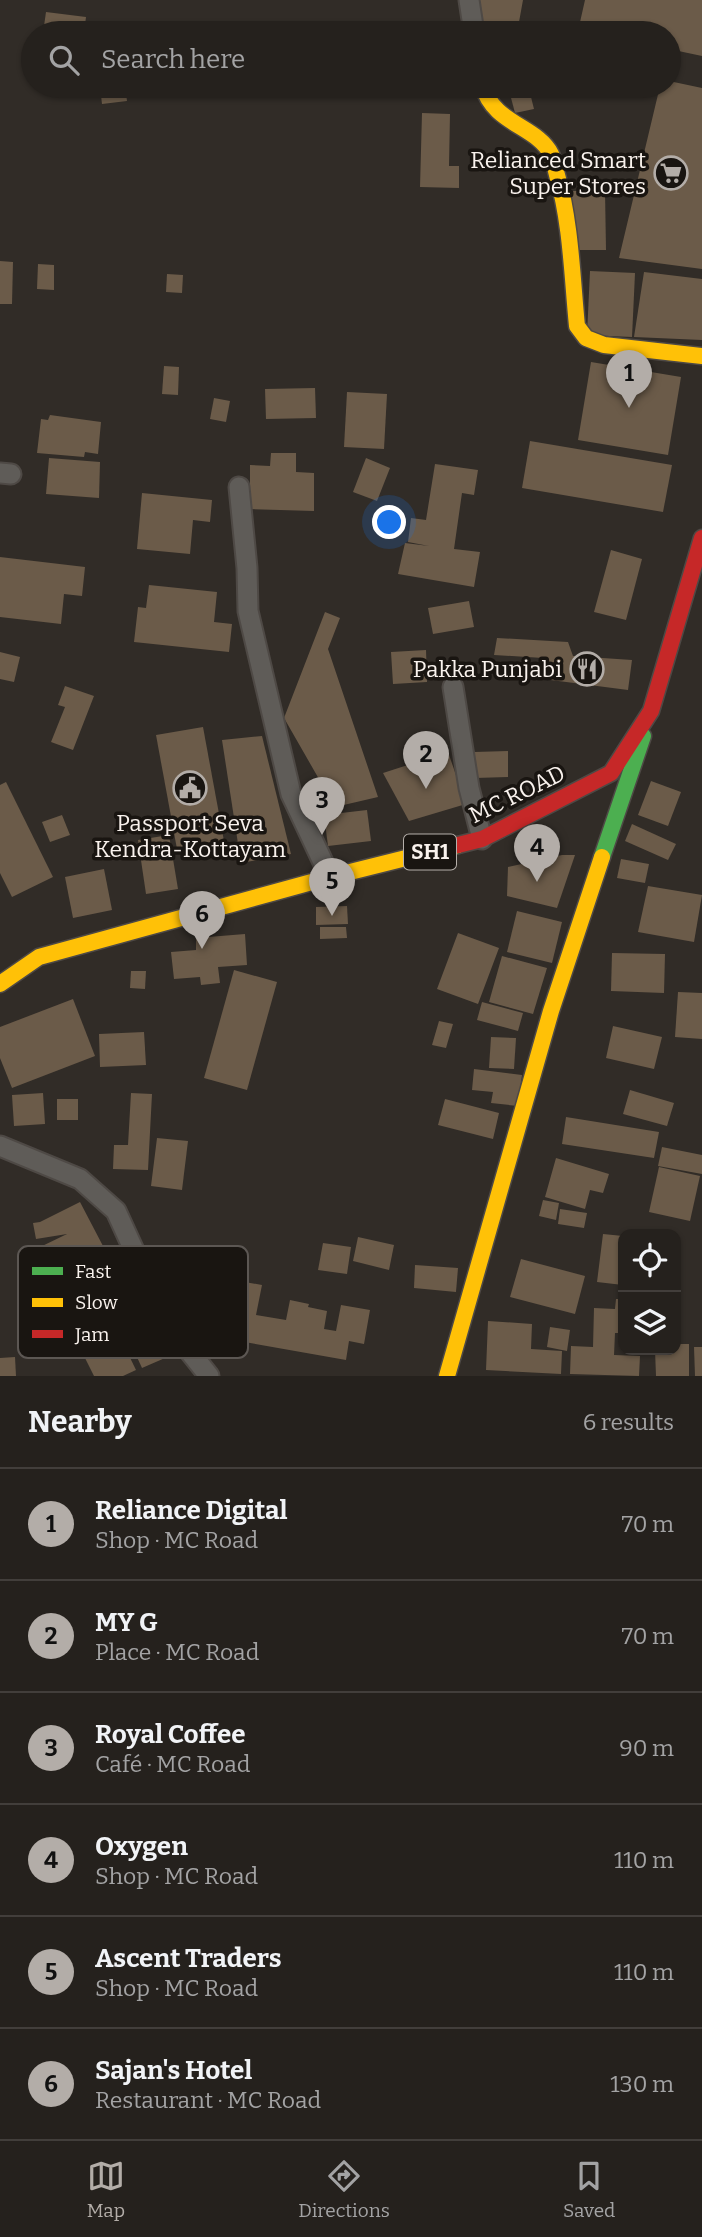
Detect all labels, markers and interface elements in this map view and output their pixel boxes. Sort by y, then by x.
search box [21,21,681,98]
icon: search [45,41,83,79]
text: Search here [101,44,245,75]
place label: Relianced Smart Super Stores [470,146,646,200]
supermarket icon: Relianced Smart Super Stores [652,154,690,192]
pin: 1 [606,350,652,408]
your location [372,505,406,539]
restaurant icon: Pakka Punjabi [568,650,606,688]
place label: Pakka Punjabi [413,655,562,683]
pin: 2 [403,731,449,789]
street label: MC ROAD [464,759,570,829]
public building icon: Passport Seva Kendra-Kottayam [171,769,209,807]
pin: 3 [299,777,345,835]
place label: Passport Seva Kendra-Kottayam [94,809,286,863]
pin: 4 [514,824,560,882]
road number: SH1 [404,834,456,870]
pin: 5 [309,858,355,916]
pin: 6 [179,891,225,949]
map controls [618,1229,681,1355]
button: locate [618,1229,681,1292]
legend [18,1246,248,1358]
text: Fast [75,1260,112,1283]
text: Slow [75,1291,118,1314]
button: layers [618,1292,681,1355]
text: Jam [74,1323,109,1346]
text: Nearby [28,1404,132,1440]
text: 6 results [583,1408,674,1436]
text: Reliance Digital [95,1495,288,1526]
text: 1 [46,1510,56,1538]
text: 70 m [622,1510,674,1538]
text: Shop · MC Road [95,1526,258,1554]
text: MY G [95,1607,158,1638]
text: 2 [45,1622,57,1650]
text: 70 m [622,1622,674,1650]
text: Place · MC Road [95,1638,259,1666]
text: Royal Coffee [95,1719,246,1750]
text: 3 [44,1734,58,1762]
text: 90 m [619,1734,674,1762]
text: Café · MC Road [95,1750,250,1778]
text: Oxygen [95,1831,188,1862]
text: 4 [44,1846,58,1874]
text: 110 m [614,1846,674,1874]
text: Shop · MC Road [95,1862,258,1890]
text: Ascent Traders [95,1943,281,1974]
text: 5 [45,1958,57,1986]
text: 110 m [614,1958,674,1986]
text: Shop · MC Road [95,1974,258,2002]
text: Sajan's Hotel [95,2055,252,2086]
text: 6 [44,2070,58,2098]
text: 130 m [610,2070,674,2098]
text: Restaurant · MC Road [95,2086,321,2114]
tab: Map [87,2157,125,2222]
tab: Directions [298,2157,390,2222]
tab: Saved [563,2157,615,2222]

